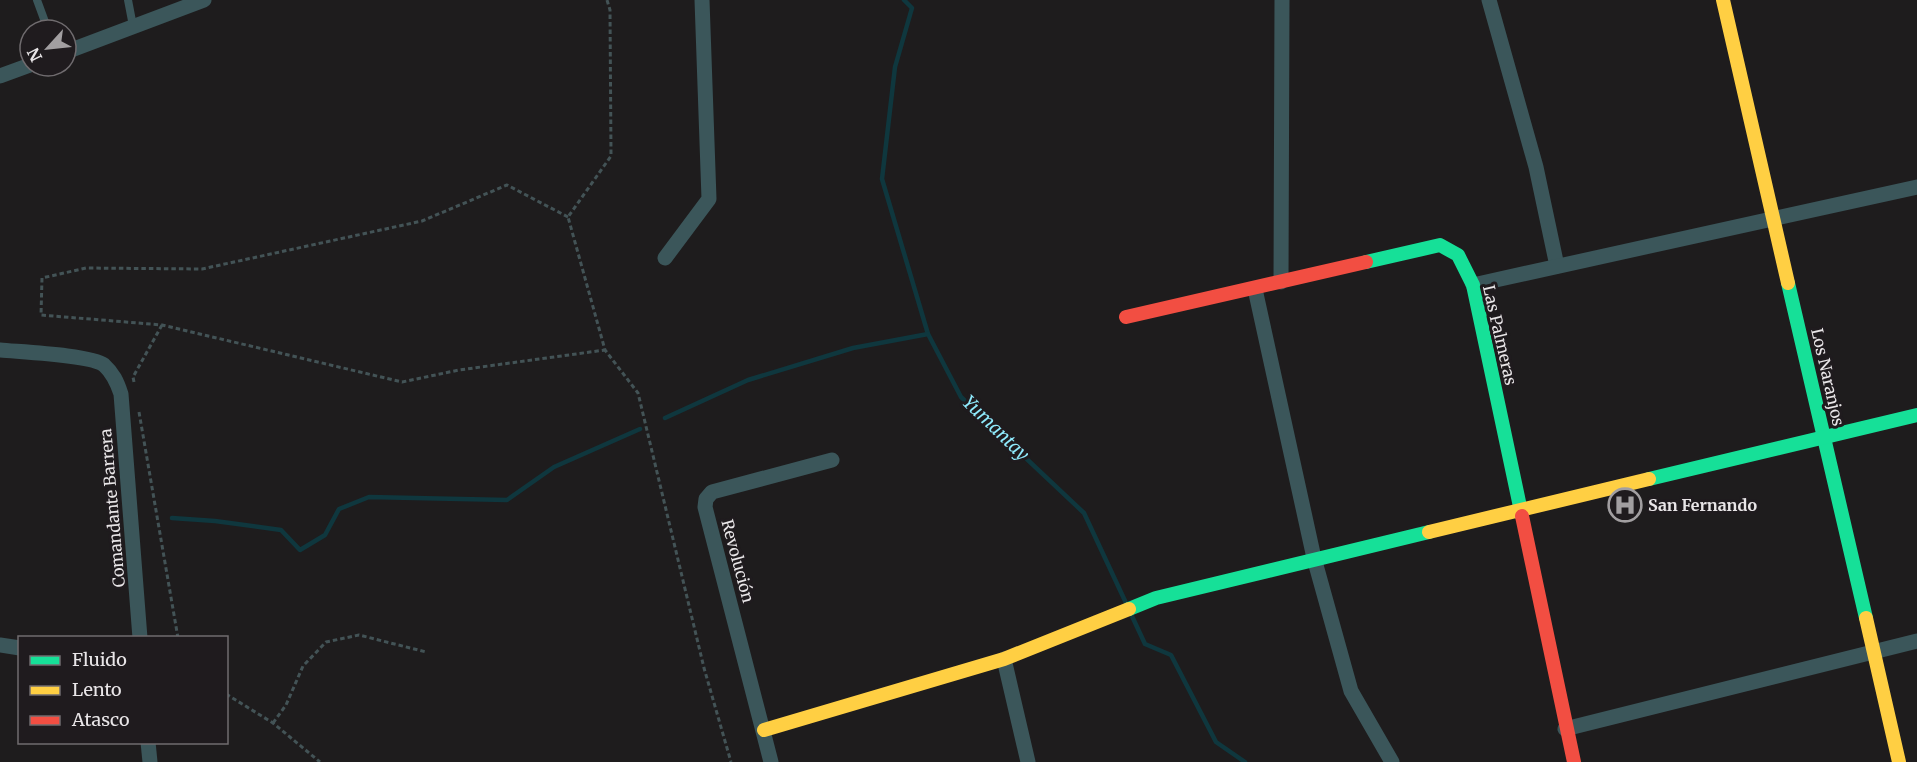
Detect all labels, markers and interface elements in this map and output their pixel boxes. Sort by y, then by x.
north arrow [18,18,78,78]
text: N [23,44,46,65]
street label: Las Palmeras [1479,283,1521,387]
street label: Los Naranjos [1807,326,1849,428]
water label: Yumantay [958,390,1034,466]
street label: Comandante Barrera [95,427,129,588]
hospital icon: San Fernando [1607,487,1643,523]
place label: San Fernando [1648,495,1757,515]
street label: Revolución [717,517,759,605]
legend [18,636,228,744]
text: Fluido [72,648,127,671]
text: Lento [72,678,122,701]
text: Atasco [71,708,130,731]

